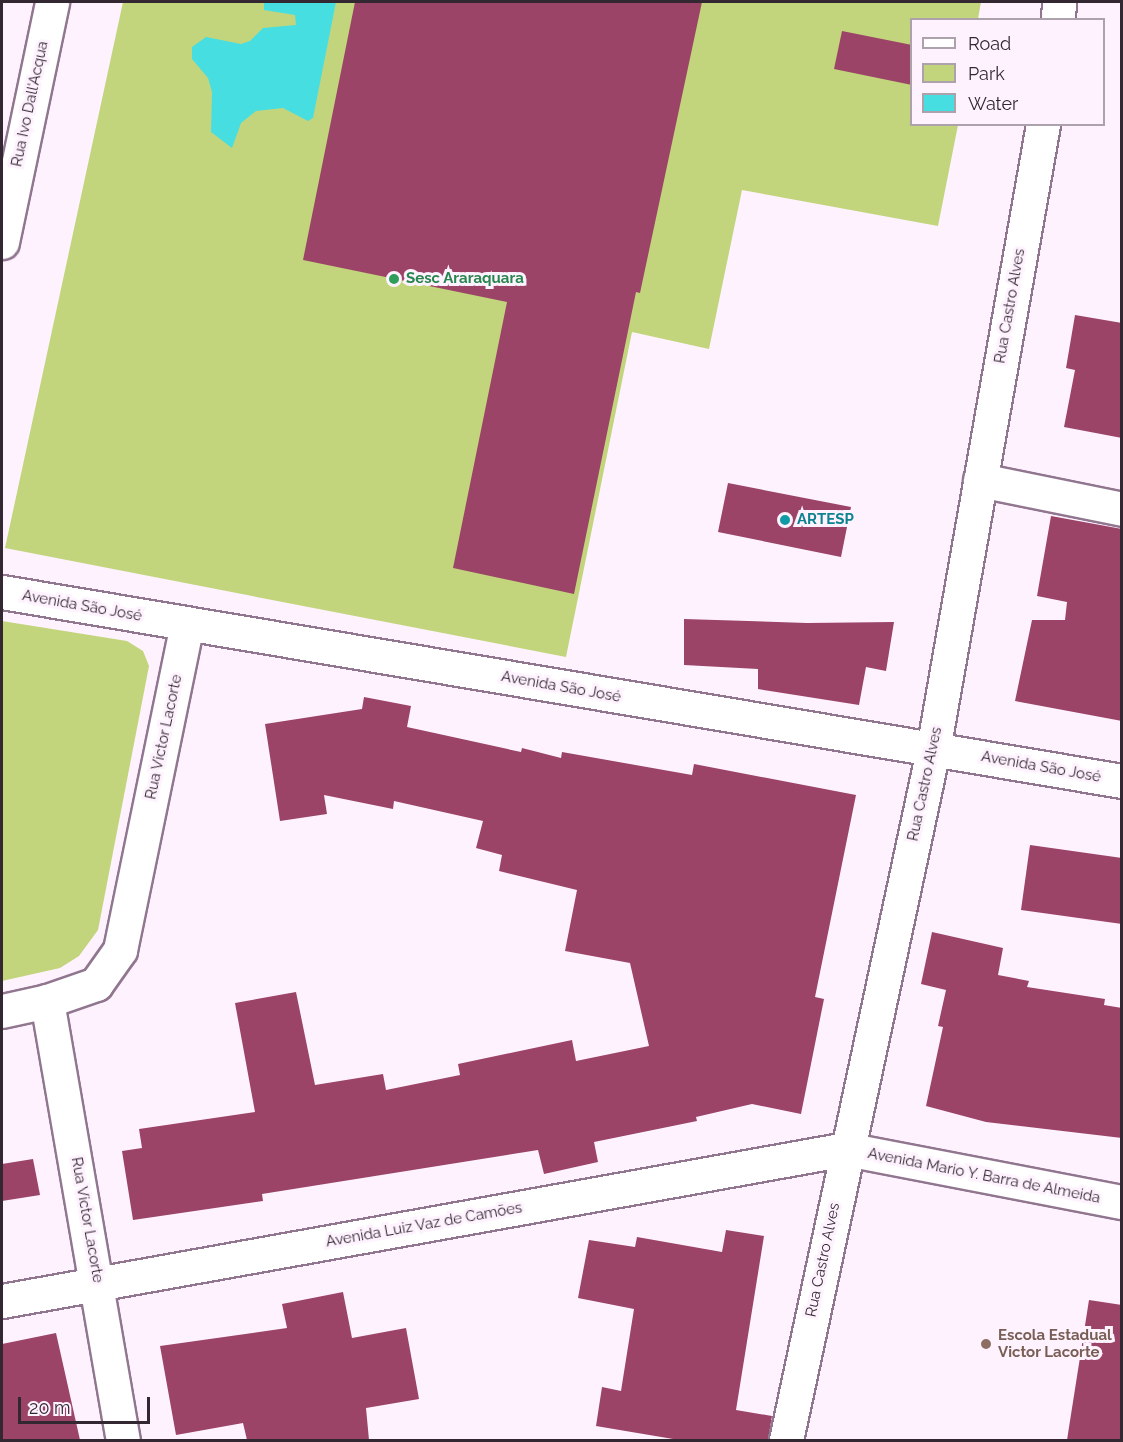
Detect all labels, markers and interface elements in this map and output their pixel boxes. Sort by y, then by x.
legend [910,18,1105,126]
text: Road [968,33,1011,54]
street label: Rua Ivo Dall'Acqua [8,40,52,168]
text: Park [968,63,1005,84]
text: Water [968,93,1018,114]
street label: Rua Castro Alves [991,247,1029,365]
place label: Sesc Araraquara [406,270,524,288]
marker: Sesc Araraquara [387,272,401,286]
place label: ARTESP [797,511,854,529]
marker: ARTESP [778,513,792,527]
street label: Avenida São José [21,587,143,625]
street label: Avenida São José [500,668,622,706]
street label: Rua Victor Lacorte [142,672,186,802]
street label: Rua Castro Alves [904,725,946,843]
street label: Avenida São José [980,748,1102,786]
street label: Avenida Mario Y. Barra de Almeida [866,1145,1102,1207]
street label: Rua Victor Lacorte [67,1155,107,1285]
street label: Avenida Luiz Vaz de Camões [324,1199,524,1251]
street label: Rua Castro Alves [802,1201,844,1319]
place label: Escola Estadual Victor Lacorte [998,1326,1112,1361]
marker: Escola Estadual Victor Lacorte [979,1337,993,1351]
scale bar [21,1385,153,1423]
text: 20 m [29,1397,71,1418]

